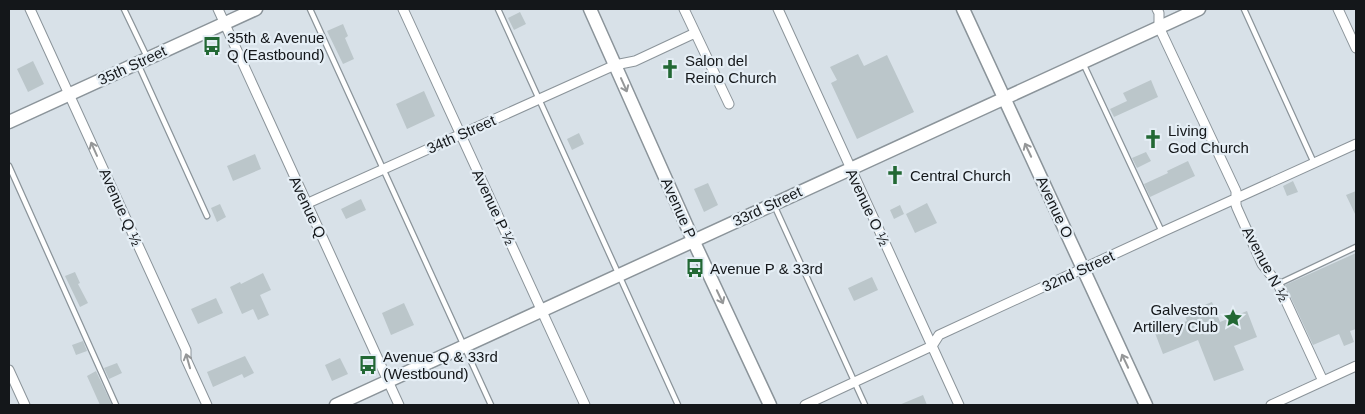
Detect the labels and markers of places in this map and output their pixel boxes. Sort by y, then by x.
place label: 35th & Avenue Q (Eastbound) [227,29,325,63]
bus stop icon: 35th & Avenue Q (Eastbound) [201,35,223,57]
place label: Salon del Reino Church [685,52,777,86]
church icon: Salon del Reino Church [659,58,681,80]
place label: Living God Church [1168,122,1249,156]
church icon: Living God Church [1142,128,1164,150]
church icon: Central Church [884,164,906,186]
place label: Central Church [910,167,1011,184]
bus stop icon: Avenue P & 33rd [684,257,706,279]
place label: Avenue P & 33rd [710,260,823,277]
place label: Galveston Artillery Club [1133,301,1218,335]
place icon: Galveston Artillery Club [1222,307,1244,329]
place label: Avenue Q & 33rd (Westbound) [383,348,498,382]
bus stop icon: Avenue Q & 33rd (Westbound) [357,354,379,376]

